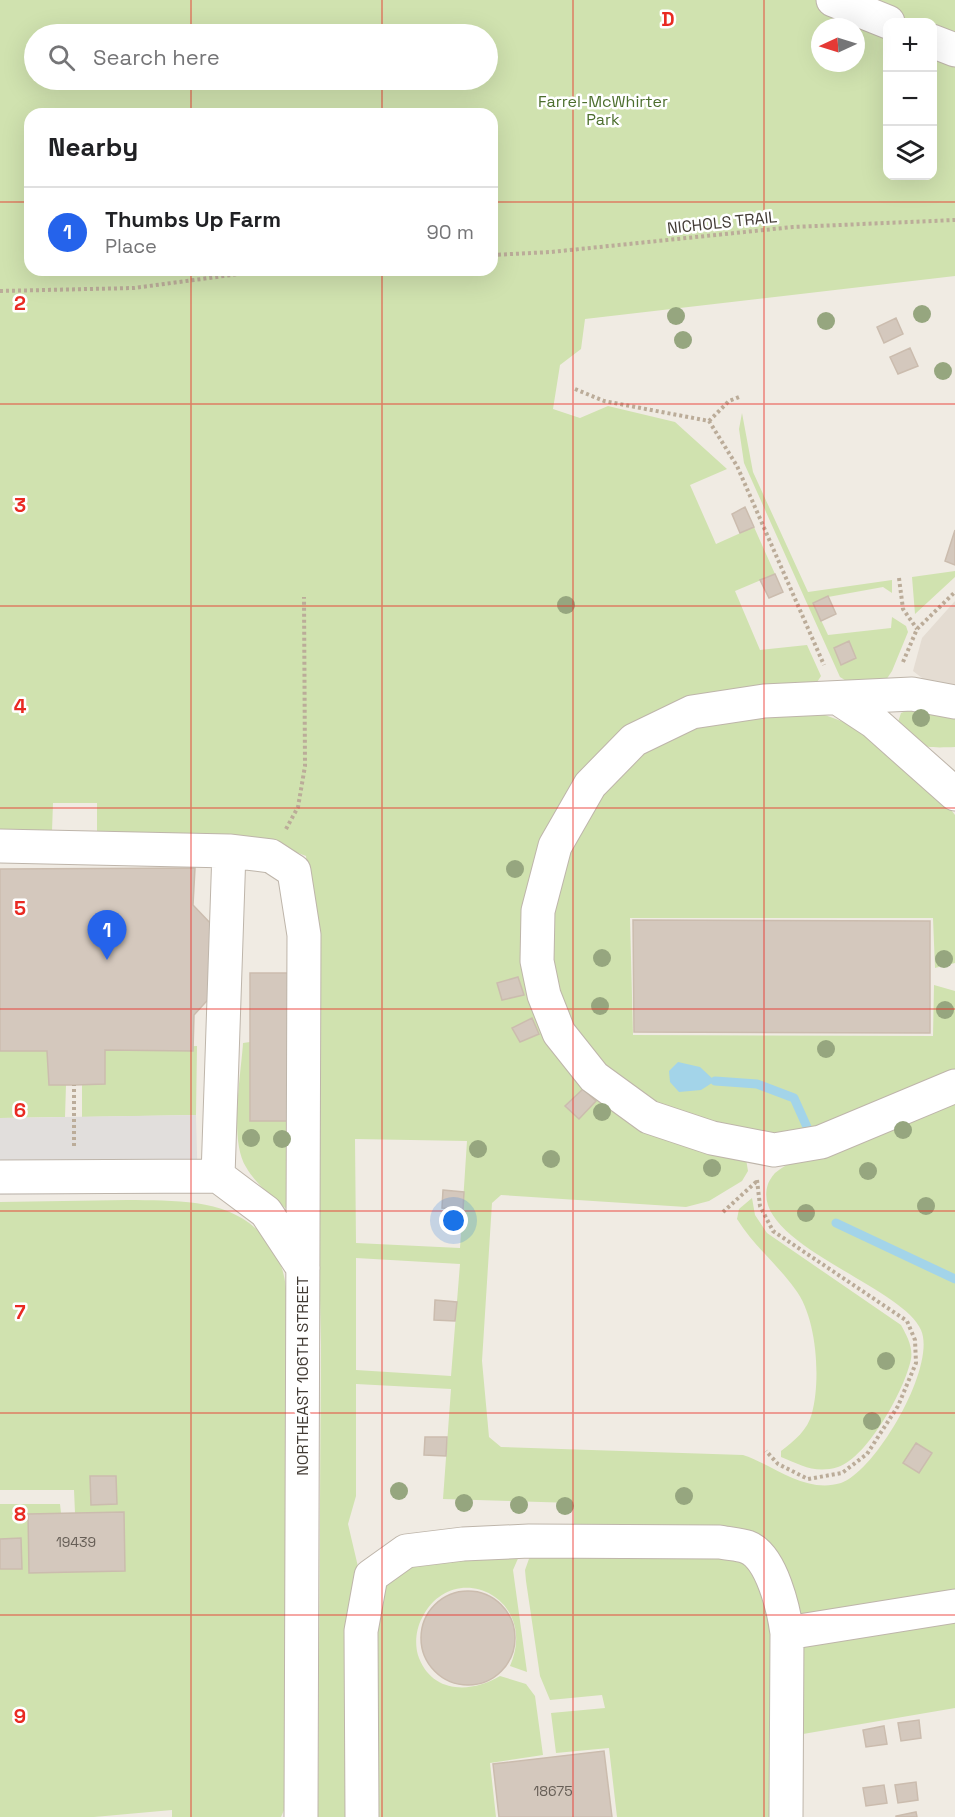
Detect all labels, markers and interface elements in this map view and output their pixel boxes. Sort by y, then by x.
text: D [661,6,675,32]
north arrow [811,18,865,72]
map controls [883,18,937,180]
button: + [883,18,937,72]
search box [24,24,498,90]
icon: search [45,41,78,74]
text: Search here [93,43,220,71]
button: − [883,72,937,126]
park label: Farrel-McWhirter Park [538,91,668,130]
button: layers [883,126,937,180]
text: Nearby [48,130,138,164]
text: Thumbs Up Farm [105,205,281,233]
street label: NICHOLS TRAIL [666,206,778,239]
text: 1 [63,219,72,245]
text: 90 m [427,219,474,245]
text: Place [105,233,157,259]
text: 2 [14,290,26,316]
text: 3 [14,492,26,518]
text: 4 [14,693,27,719]
text: 5 [14,895,26,921]
pin: 1 [88,910,126,960]
text: 6 [14,1097,26,1123]
your location [439,1206,468,1235]
street label: NORTHEAST 106TH STREET [292,1276,313,1476]
text: 7 [14,1299,26,1325]
text: 8 [14,1501,26,1527]
house number: 19439 [56,1533,96,1551]
text: 9 [14,1703,26,1729]
house number: 18675 [533,1782,573,1800]

